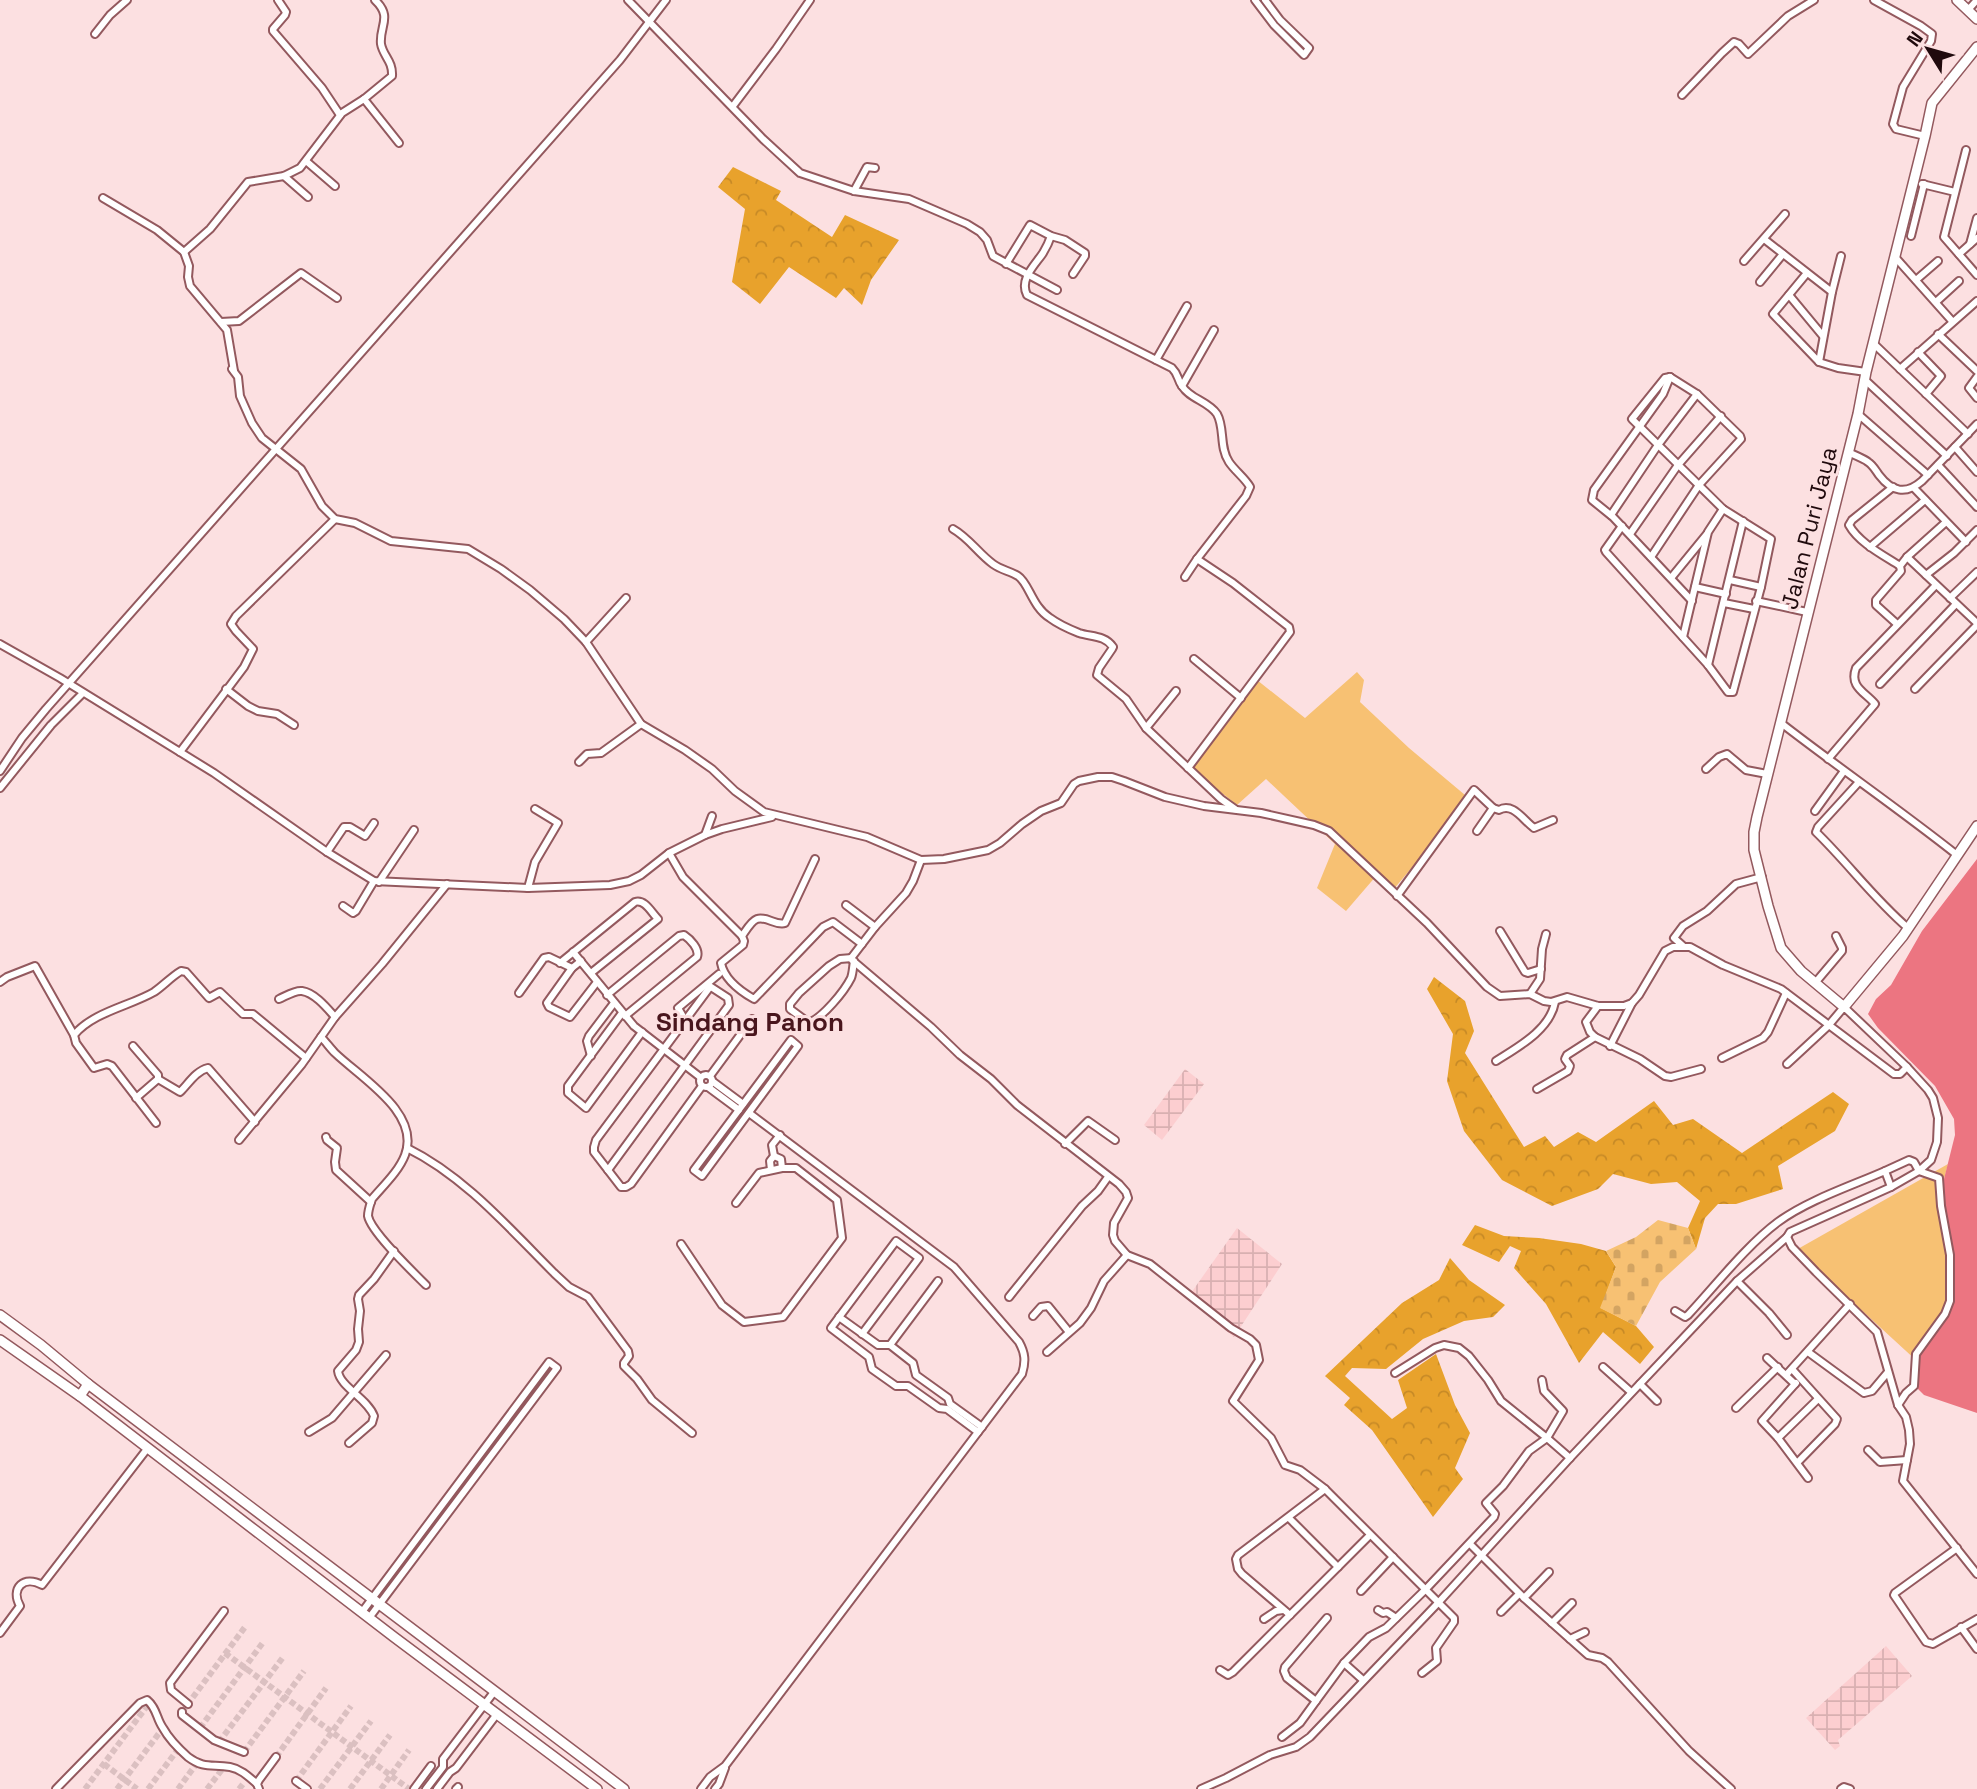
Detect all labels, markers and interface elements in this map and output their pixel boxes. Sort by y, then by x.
north arrow [1893,14,1963,84]
text: N [1901,26,1929,52]
street label: Jalan Puri Jaya [1774,444,1844,612]
district label: Sindang Panon [656,1005,844,1039]

